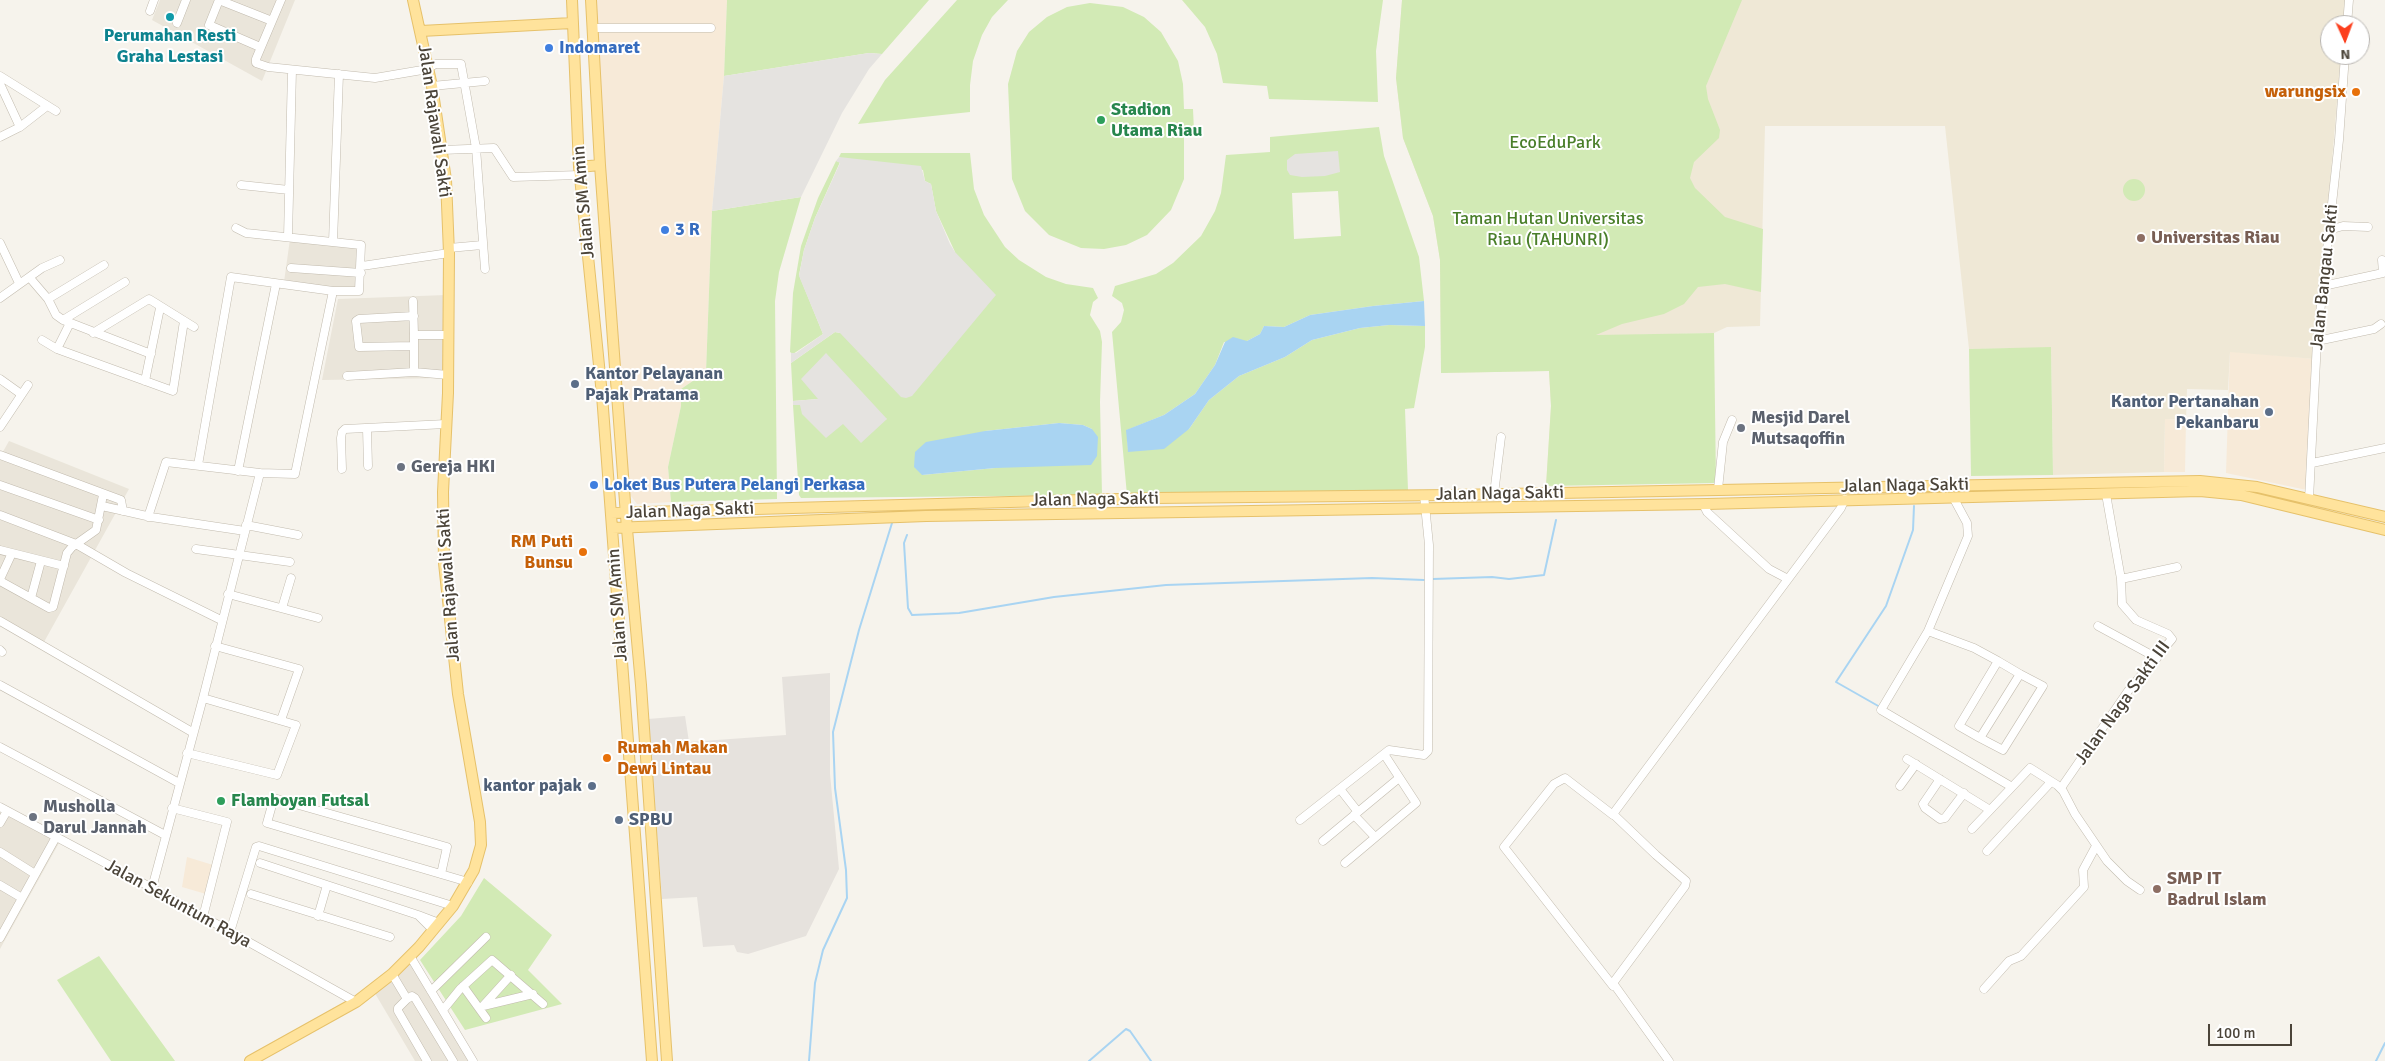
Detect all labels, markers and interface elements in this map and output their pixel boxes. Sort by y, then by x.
marker: Perumahan Resti Graha Lestasi [164,11,176,23]
north arrow [2320,15,2370,65]
place label: Perumahan Resti Graha Lestasi [104,25,236,68]
place label: Indomaret [559,37,640,59]
marker: Indomaret [543,42,555,54]
street label: Jalan Rajawali Sakti [413,43,455,199]
text: N [2340,46,2351,63]
place label: warungsix [2265,81,2346,103]
marker: warungsix [2350,86,2362,98]
place label: Stadion Utama Riau [1111,99,1202,142]
marker: Stadion Utama Riau [1095,114,1107,126]
park label: EcoEduPark [1509,132,1601,154]
street label: Jalan SM Amin [568,145,600,259]
street label: Jalan Bangau Sakti [2307,203,2343,351]
park label: Taman Hutan Universitas Riau (TAHUNRI) [1452,208,1644,250]
place label: 3 R [675,219,700,241]
marker: 3 R [659,224,671,236]
place label: Universitas Riau [2151,227,2280,249]
marker: Universitas Riau [2135,232,2147,244]
place label: Kantor Pelayanan Pajak Pratama [585,363,723,406]
marker: Kantor Pelayanan Pajak Pratama [569,378,581,390]
place label: Kantor Pertanahan Pekanbaru [2111,391,2259,434]
marker: Kantor Pertanahan Pekanbaru [2263,406,2275,418]
place label: Mesjid Darel Mutsaqoffin [1751,407,1850,449]
marker: Mesjid Darel Mutsaqoffin [1735,422,1747,434]
place label: Gereja HKI [411,456,495,478]
marker: Gereja HKI [395,461,407,473]
place label: Loket Bus Putera Pelangi Perkasa [604,474,865,496]
street label: Jalan Naga Sakti [1841,474,1969,498]
marker: Loket Bus Putera Pelangi Perkasa [588,479,600,491]
street label: Jalan Naga Sakti [1436,482,1564,506]
street label: Jalan Naga Sakti [1031,488,1159,512]
street label: Jalan Naga Sakti [626,498,754,524]
street label: Jalan Rajawali Sakti [433,507,465,663]
place label: RM Puti Bunsu [511,531,573,574]
marker: RM Puti Bunsu [577,546,589,558]
street label: Jalan SM Amin [603,548,633,662]
street label: Jalan Naga Sakti III [2071,637,2175,769]
place label: Rumah Makan Dewi Lintau [617,737,728,780]
marker: Rumah Makan Dewi Lintau [601,752,613,764]
place label: kantor pajak [483,775,582,797]
marker: kantor pajak [586,780,598,792]
place label: Flamboyan Futsal [231,790,369,812]
marker: Flamboyan Futsal [215,795,227,807]
place label: Musholla Darul Jannah [43,796,147,839]
place label: SPBU [629,809,673,831]
marker: Musholla Darul Jannah [27,811,39,823]
marker: SPBU [613,814,625,826]
street label: Jalan Sekuntum Raya [101,855,255,953]
place label: SMP IT Badrul Islam [2167,868,2267,911]
marker: SMP IT Badrul Islam [2151,883,2163,895]
scale bar [2210,1014,2294,1046]
text: 100 m [2216,1024,2256,1042]

